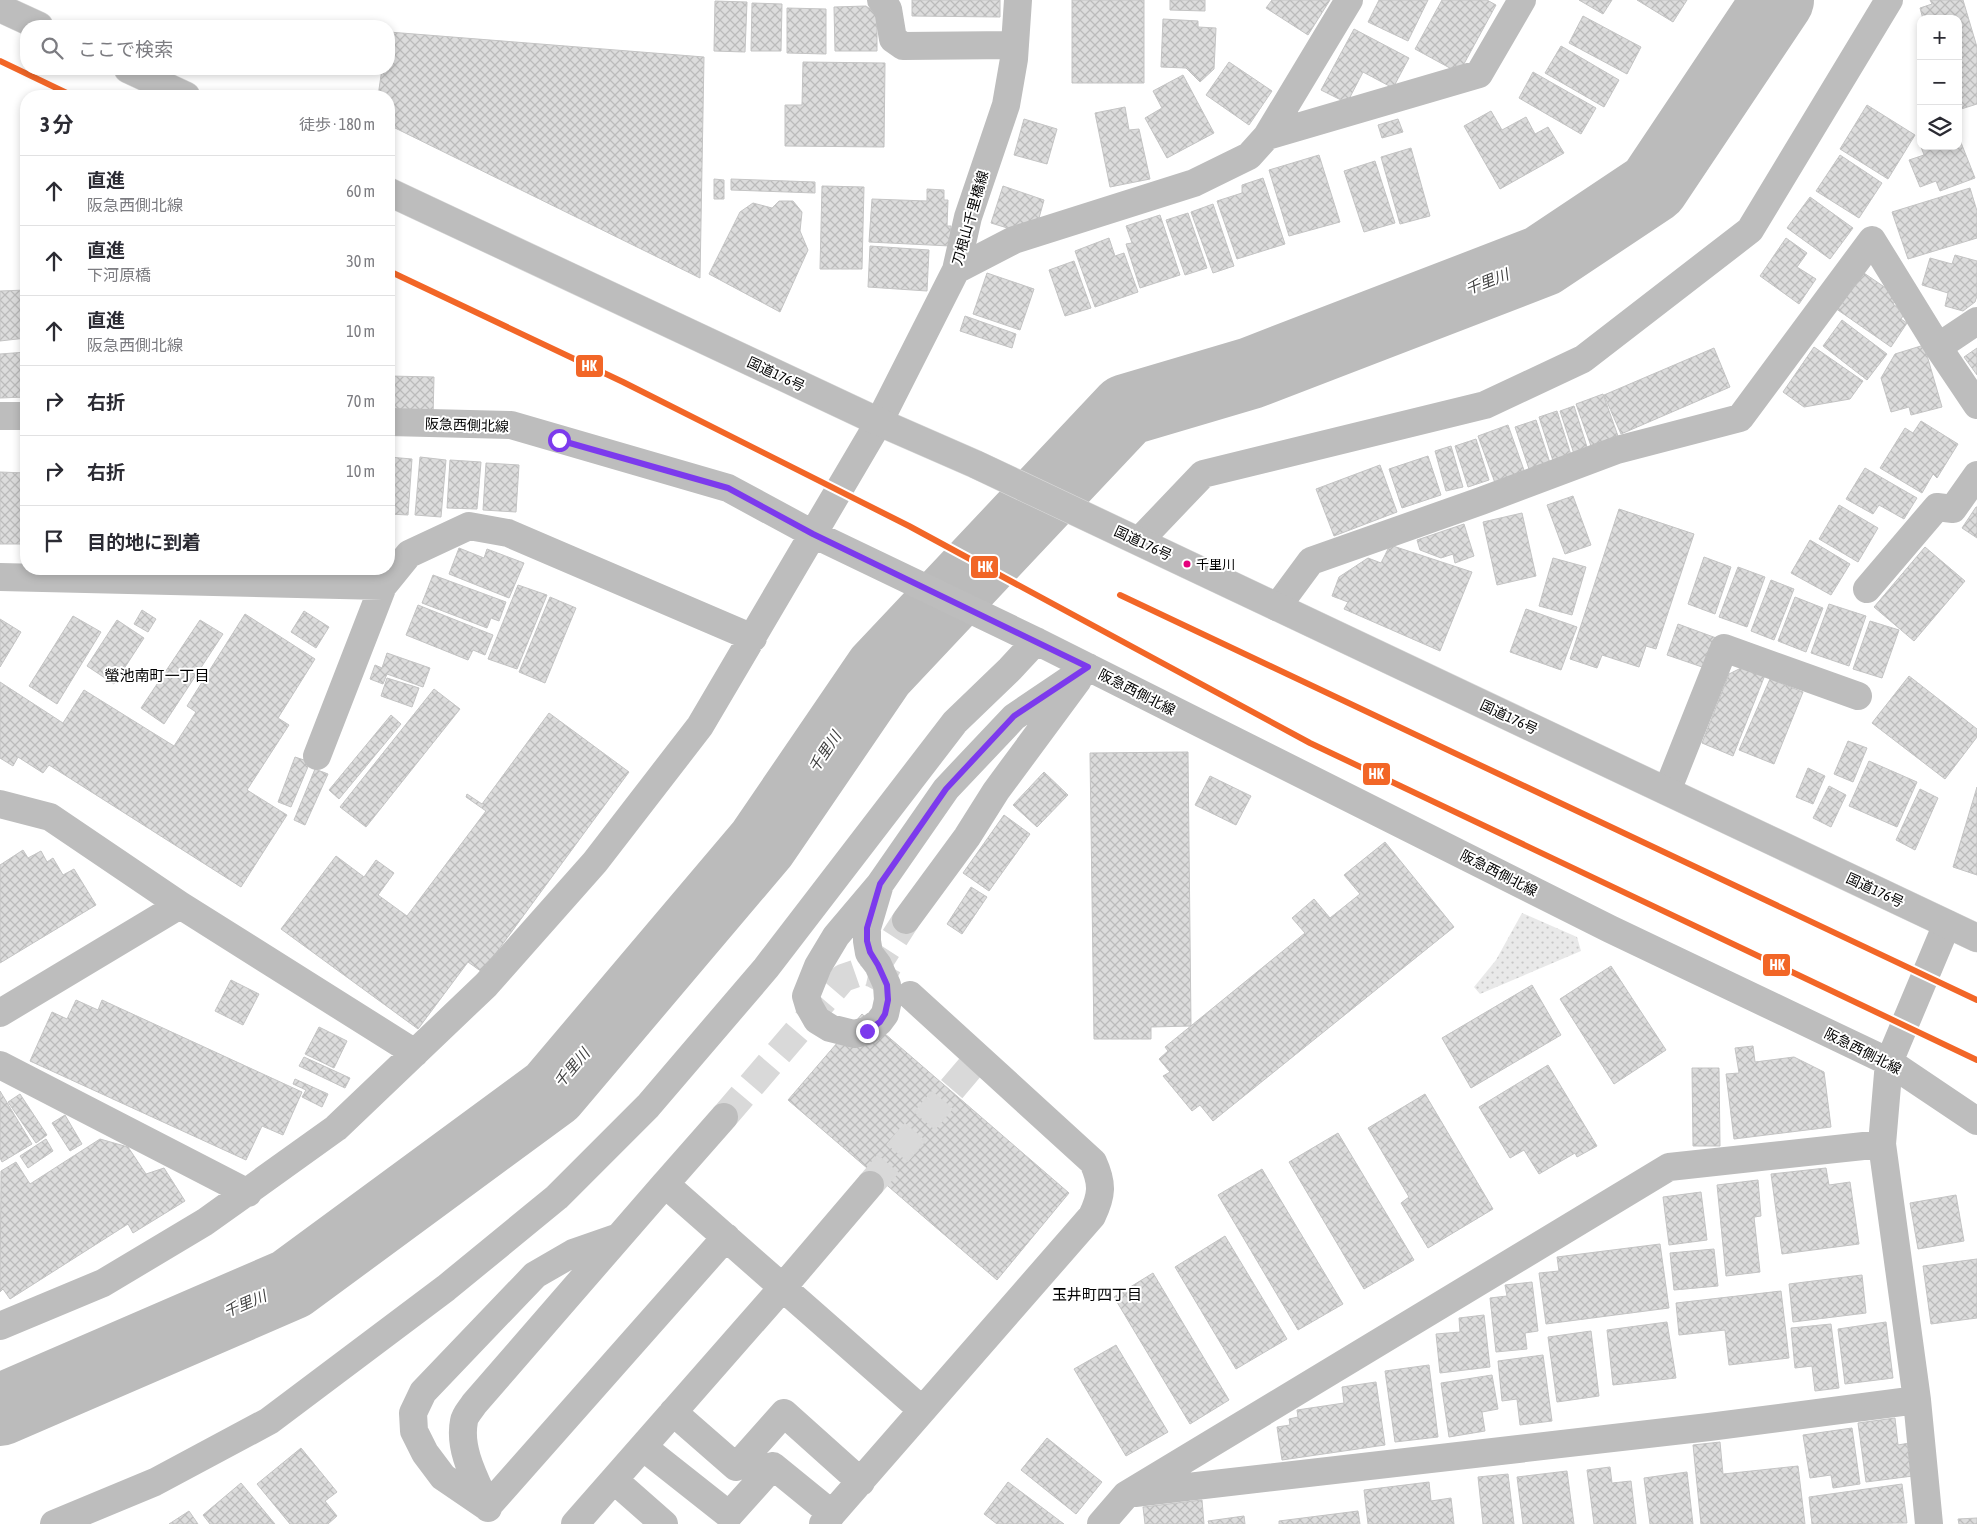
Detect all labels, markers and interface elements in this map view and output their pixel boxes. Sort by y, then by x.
map controls [1917,15,1962,150]
button: + [1917,15,1962,60]
search box [20,20,395,75]
icon: search [38,34,66,62]
text: ここで検索 [78,38,173,60]
button: − [1917,60,1962,105]
button: layers [1917,105,1962,150]
text: 3 分 [40,112,74,136]
text: 徒歩 · 180 m [299,115,375,133]
text: 直進 [87,169,125,191]
street label: 刀根山千里橋線 [949,169,991,267]
icon: ahead [40,177,68,205]
text: 60 m [346,182,375,200]
text: 阪急西側北線 [87,196,183,214]
text: 直進 [87,239,125,261]
icon: ahead [40,247,68,275]
text: 30 m [346,252,375,270]
water label: 千里川 [1463,265,1513,298]
text: 下河原橋 [87,266,151,284]
text: 直進 [87,309,125,331]
icon: ahead [40,317,68,345]
text: 10 m [346,322,375,340]
text: 阪急西側北線 [87,336,183,354]
line badge: HK [575,354,604,378]
street label: 国道176号 [745,354,807,394]
text: HK [582,358,597,374]
icon: right [40,387,68,415]
text: 右折 [87,391,125,413]
text: 70 m [346,392,375,410]
street label: 阪急西側北線 [425,416,509,434]
route start [548,429,571,452]
icon: right [40,457,68,485]
text: 右折 [87,461,125,483]
text: 10 m [346,462,375,480]
street label: 国道176号 [1112,523,1174,563]
icon: arrive [40,527,68,555]
text: 目的地に到着 [87,531,201,553]
line badge: HK [970,555,999,579]
place label: 千里川 [1196,557,1235,572]
text: HK [978,559,993,575]
marker: 千里川 [1182,559,1192,569]
street label: 阪急西側北線 [1096,666,1178,718]
district label: 螢池南町一丁目 [104,667,210,684]
street label: 国道176号 [1478,697,1540,737]
water label: 千里川 [805,727,845,775]
line badge: HK [1362,762,1391,786]
text: HK [1369,766,1384,782]
street label: 阪急西側北線 [1458,847,1540,899]
street label: 国道176号 [1844,870,1906,910]
line badge: HK [1762,953,1791,977]
text: HK [1770,957,1785,973]
route end [856,1020,879,1043]
street label: 阪急西側北線 [1822,1025,1904,1077]
water label: 千里川 [551,1043,594,1090]
water label: 千里川 [221,1286,271,1320]
district label: 玉井町四丁目 [1052,1286,1142,1303]

